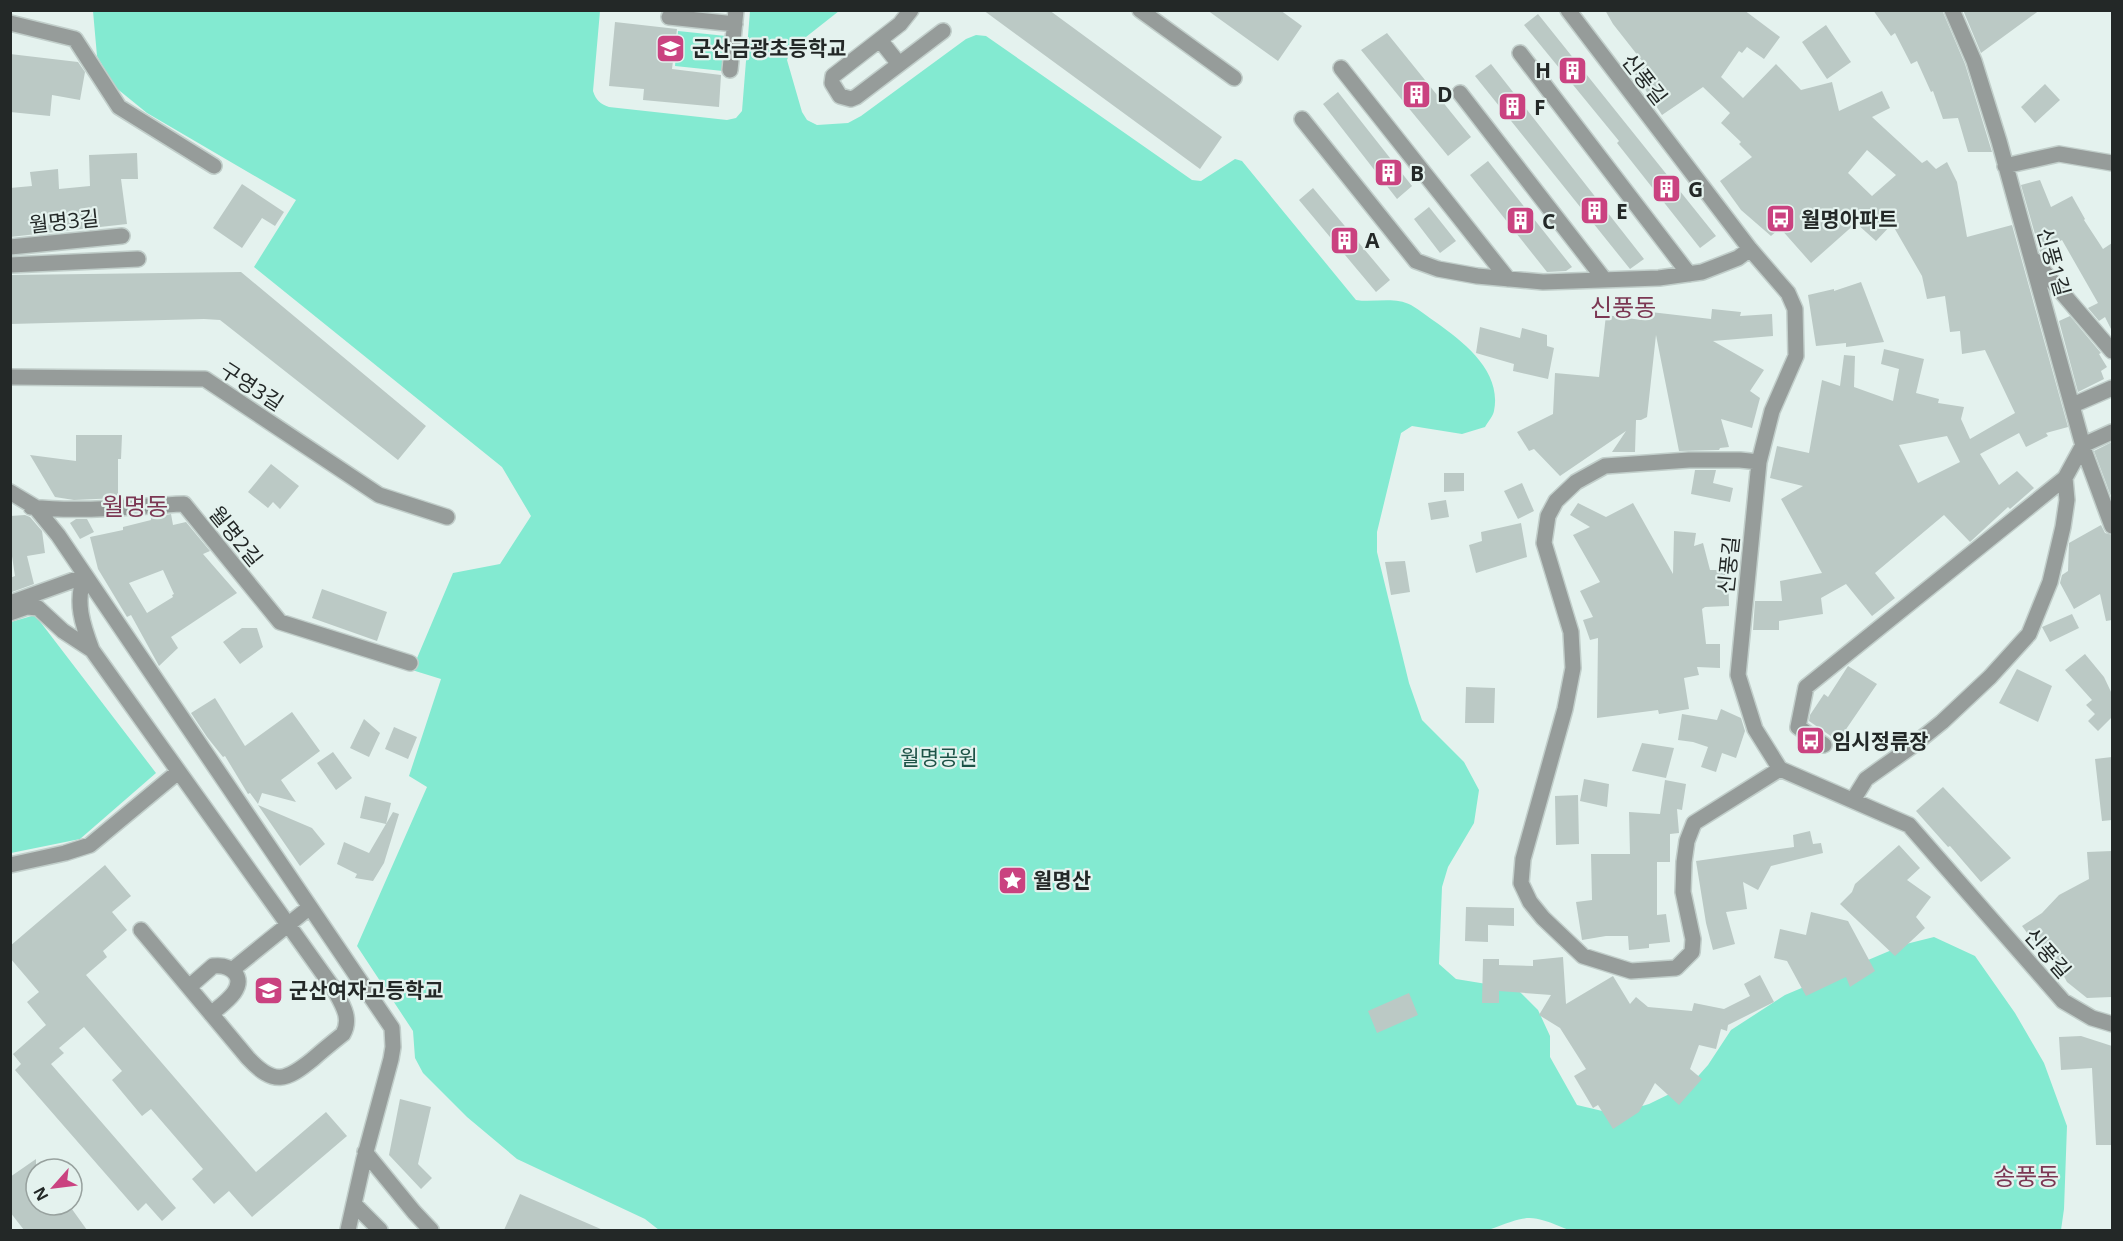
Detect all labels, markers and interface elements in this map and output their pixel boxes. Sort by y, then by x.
school or university icon: 군산금광초등학교 [655,32,687,64]
place label: 군산금광초등학교 [692,34,847,62]
street label: 신풍길 [1616,48,1674,110]
building icon: H [1556,54,1588,86]
place label: H [1535,56,1551,84]
building icon: D [1400,78,1432,110]
place label: D [1437,80,1453,108]
building icon: F [1497,91,1529,123]
place label: F [1534,93,1546,121]
building icon: B [1373,157,1405,189]
place label: B [1410,159,1424,187]
building icon: G [1651,173,1683,205]
place label: G [1688,175,1703,203]
building icon: E [1579,195,1611,227]
place label: E [1616,197,1628,225]
street label: 월명3길 [28,203,100,239]
bus stop icon: 월명아파트 [1764,203,1796,235]
building icon: C [1505,205,1537,237]
place label: 월명아파트 [1801,205,1898,233]
place label: C [1542,207,1555,235]
building icon: A [1328,224,1360,256]
street label: 신풍1길 [2031,225,2077,299]
place label: A [1365,226,1380,254]
district label: 신풍동 [1590,290,1656,323]
street label: 구영3길 [215,355,289,417]
district label: 월명동 [102,489,168,522]
street label: 월명2길 [203,500,269,572]
street label: 신풍길 [1711,535,1745,595]
bus stop icon: 임시정류장 [1795,725,1827,757]
place label: 임시정류장 [1832,727,1929,755]
park label: 월명공원 [900,743,978,771]
place icon: 월명산 [996,864,1028,896]
place label: 월명산 [1033,866,1091,894]
street label: 신풍길 [2018,922,2078,984]
school or university icon: 군산여자고등학교 [252,974,284,1006]
place label: 군산여자고등학교 [289,976,444,1004]
north arrow [24,1157,84,1217]
district label: 송풍동 [1993,1159,2059,1192]
text: N [28,1183,54,1205]

